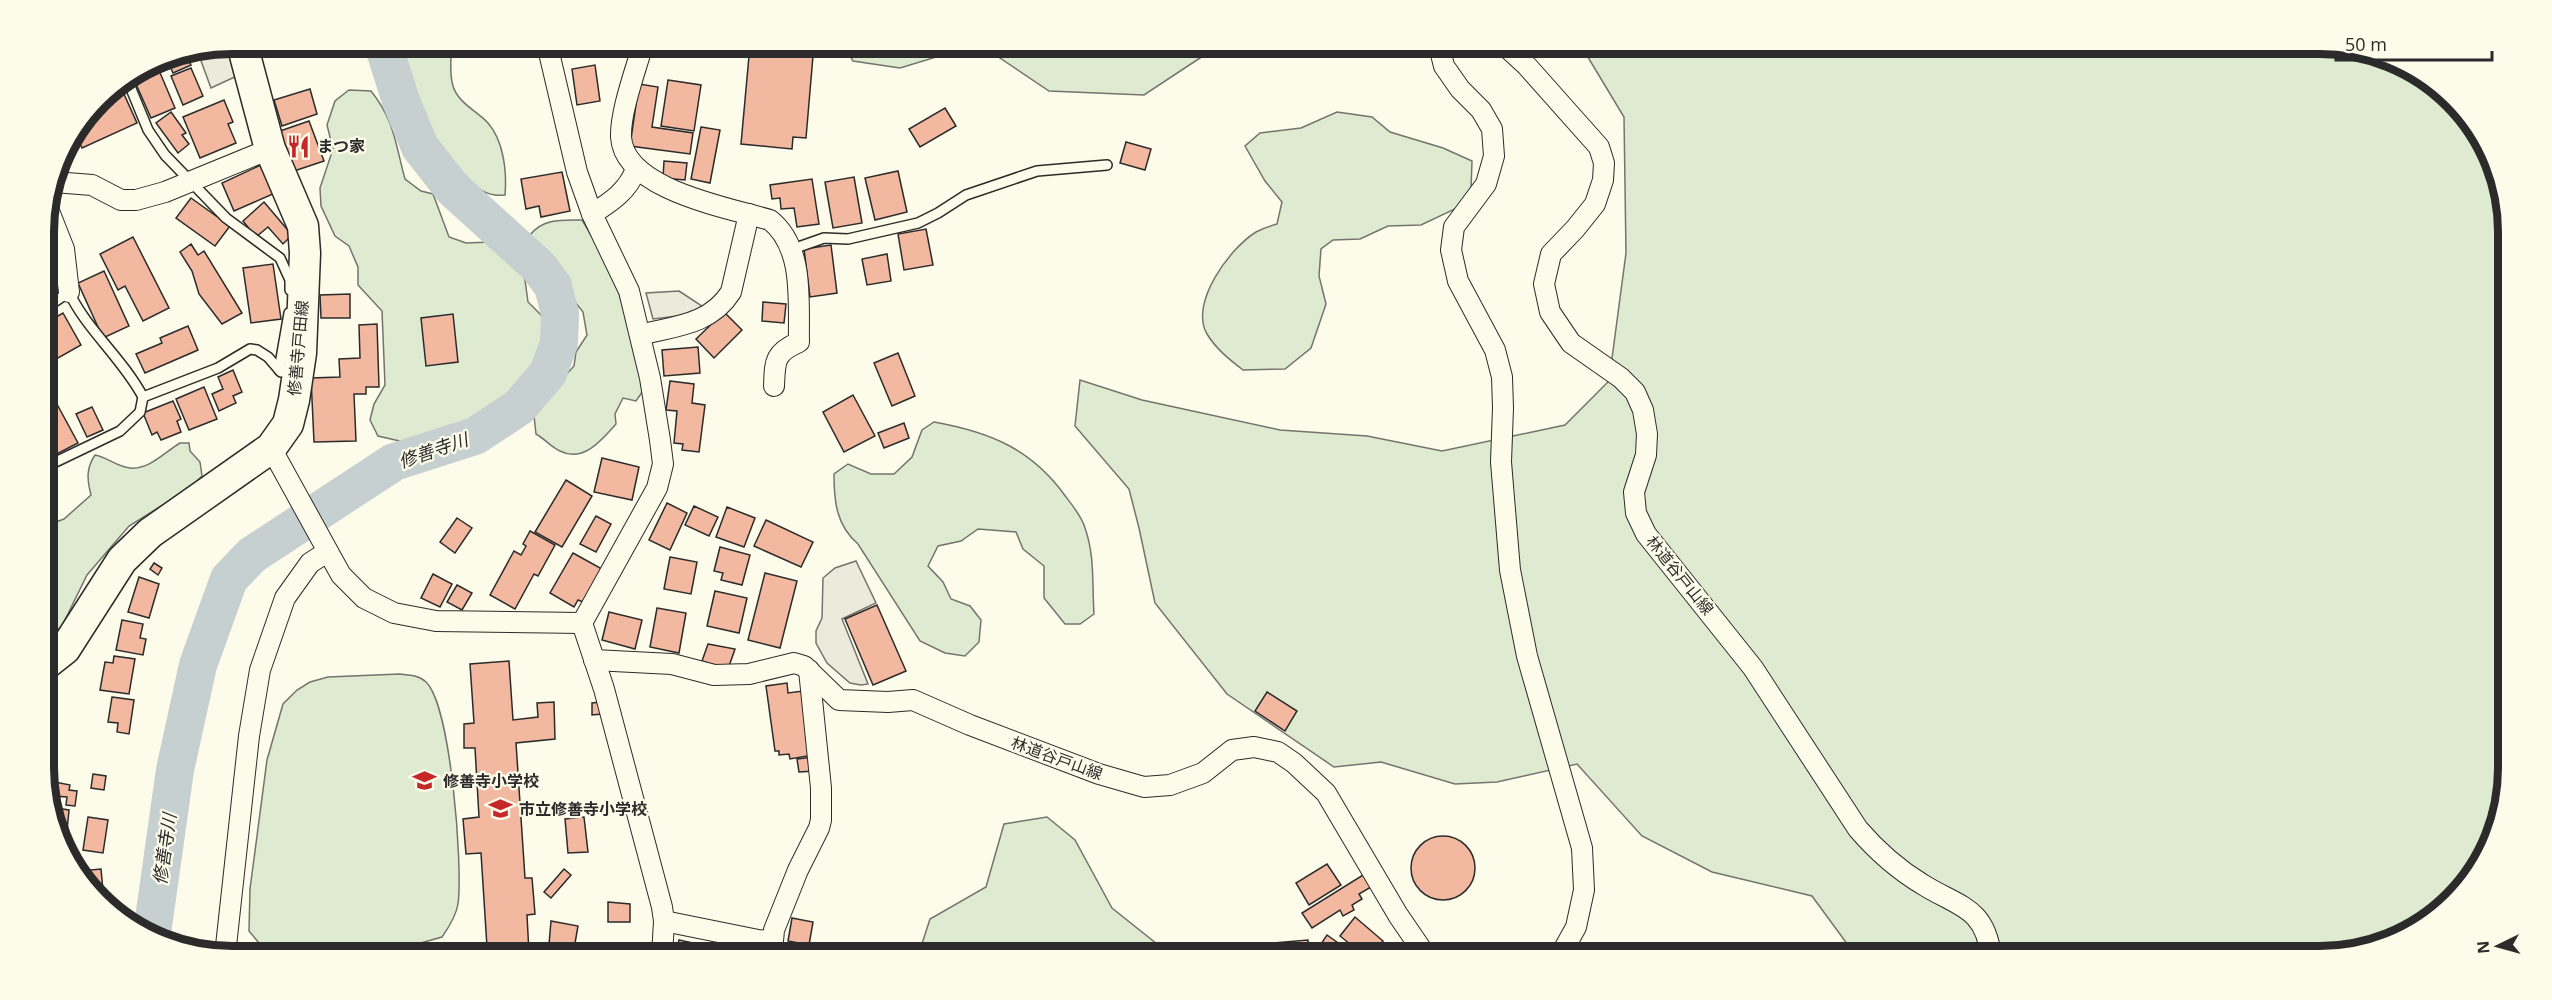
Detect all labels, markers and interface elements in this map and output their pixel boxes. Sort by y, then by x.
scale bar [2336,24,2492,62]
text: 50 m [2345,32,2387,56]
restaurant icon: まつ家 [286,133,312,159]
place label: まつ家 [317,135,365,157]
street label: 修善寺戸田線 [283,299,313,397]
water label: 修善寺川 [395,426,473,473]
street label: 林道谷戸山線 [1641,531,1719,619]
street label: 林道谷戸山線 [1008,731,1106,785]
school or university icon: 修善寺小学校 [412,768,438,794]
place label: 修善寺小学校 [443,770,539,792]
school or university icon: 市立修善寺小学校 [488,796,514,822]
place label: 市立修善寺小学校 [519,798,647,820]
water label: 修善寺川 [147,810,181,886]
north arrow [2468,916,2528,976]
text: N [2472,940,2495,955]

